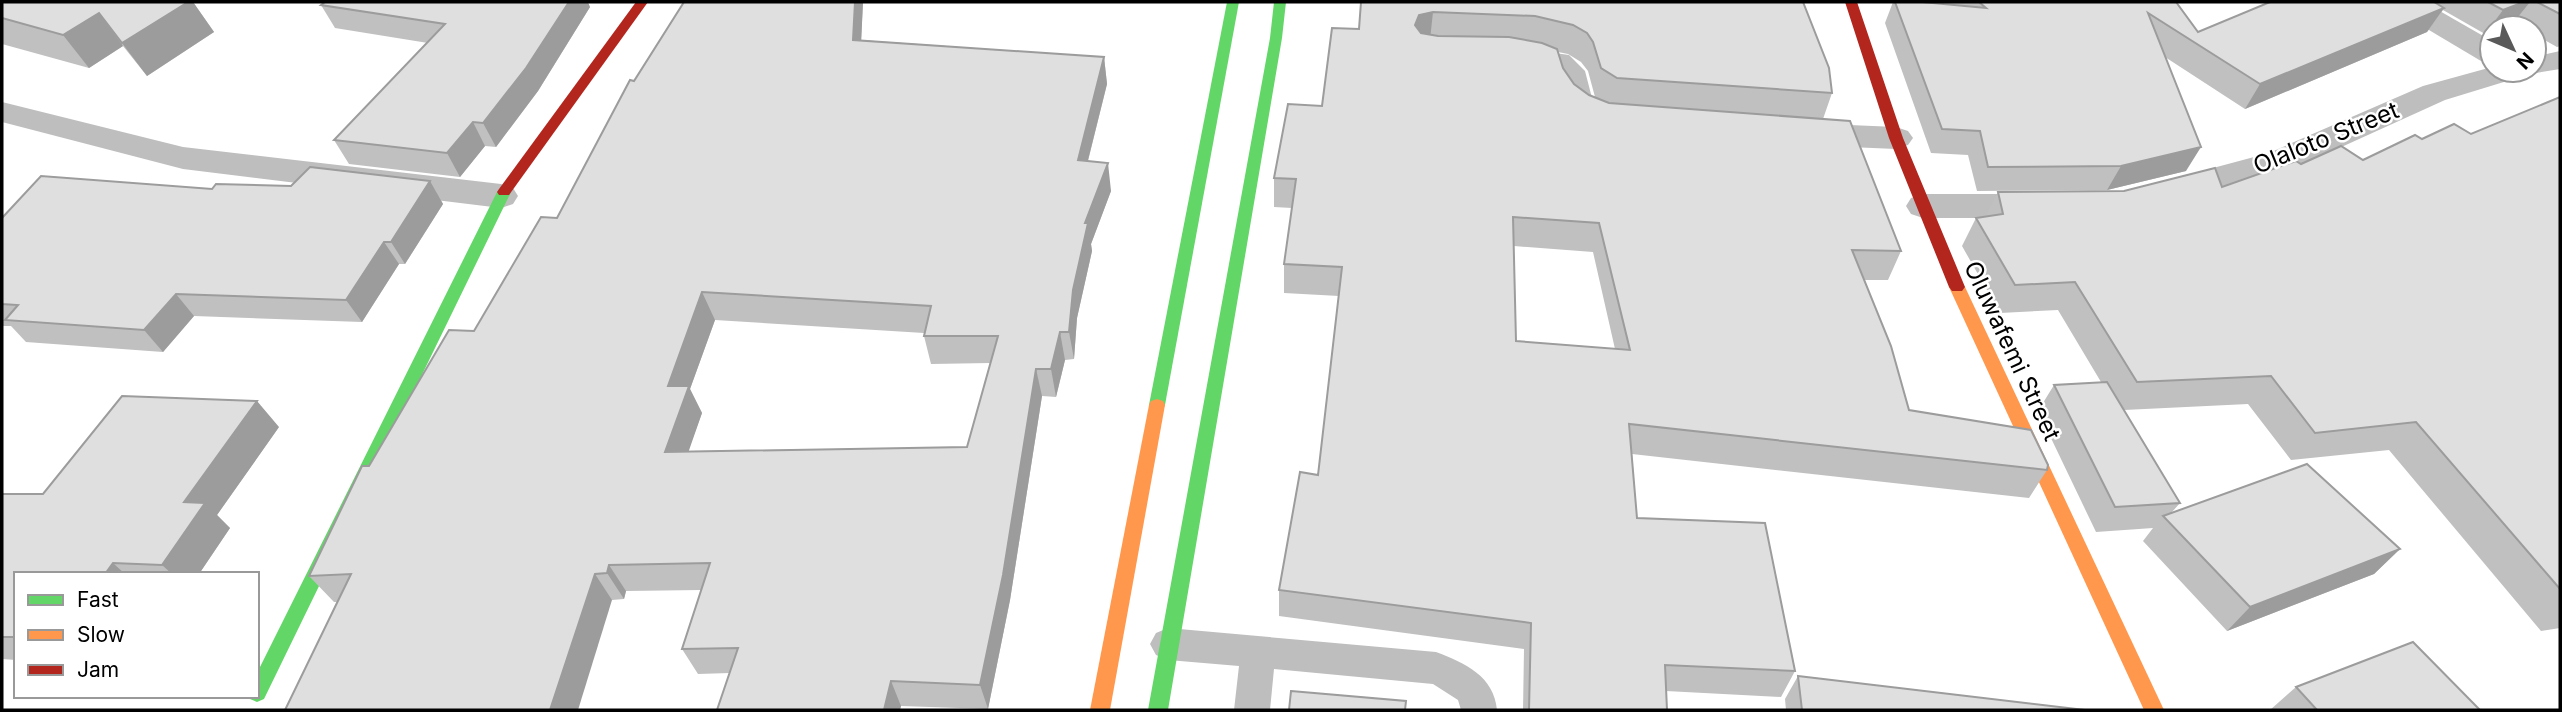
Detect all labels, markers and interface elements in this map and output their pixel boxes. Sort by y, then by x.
north arrow [2478,14,2548,84]
text: N [2512,47,2538,74]
street label: Olaloto Street [2249,95,2403,180]
street label: Oluwafemi Street [1958,256,2067,445]
legend [14,572,259,698]
text: Fast [77,587,119,612]
text: Slow [77,622,125,647]
text: Jam [77,657,119,682]

